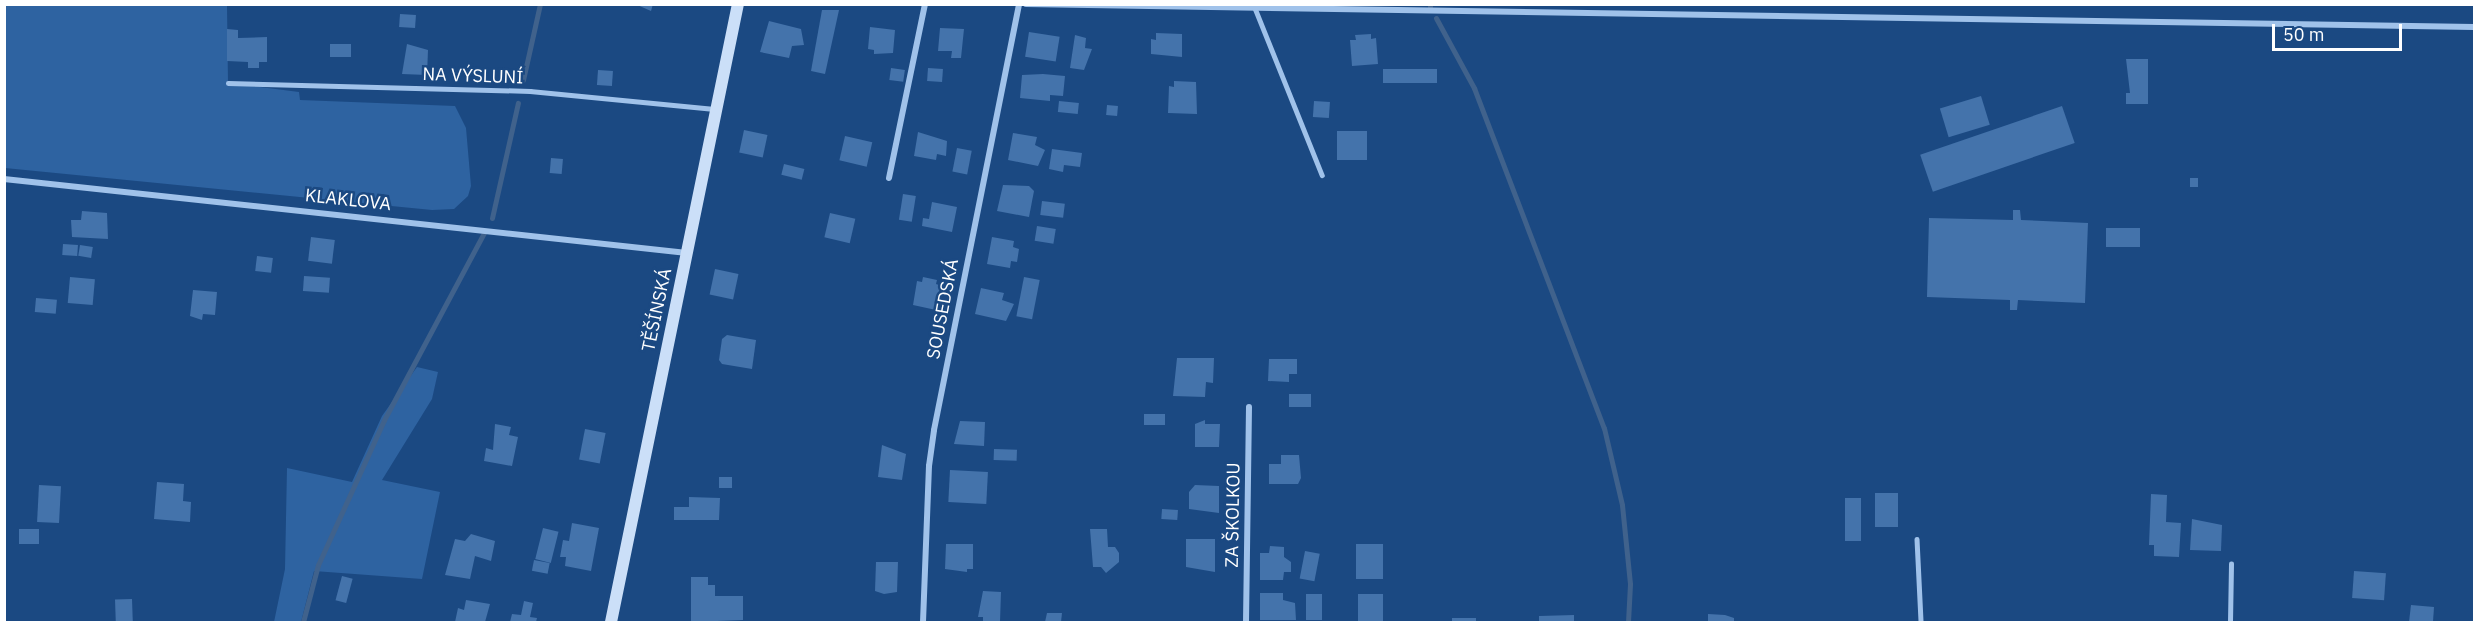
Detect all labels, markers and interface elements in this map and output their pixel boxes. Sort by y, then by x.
scale bar [2275,12,2406,50]
text: 50 m [2283,23,2325,46]
street label: NA VÝSLUNÍ [422,63,524,89]
street label: KLAKLOVA [304,185,392,215]
street label: SOUSEDSKÁ [923,257,963,361]
street label: TĚŠÍNSKÁ [638,266,676,354]
street label: ZA ŠKOLKOU [1221,462,1245,568]

